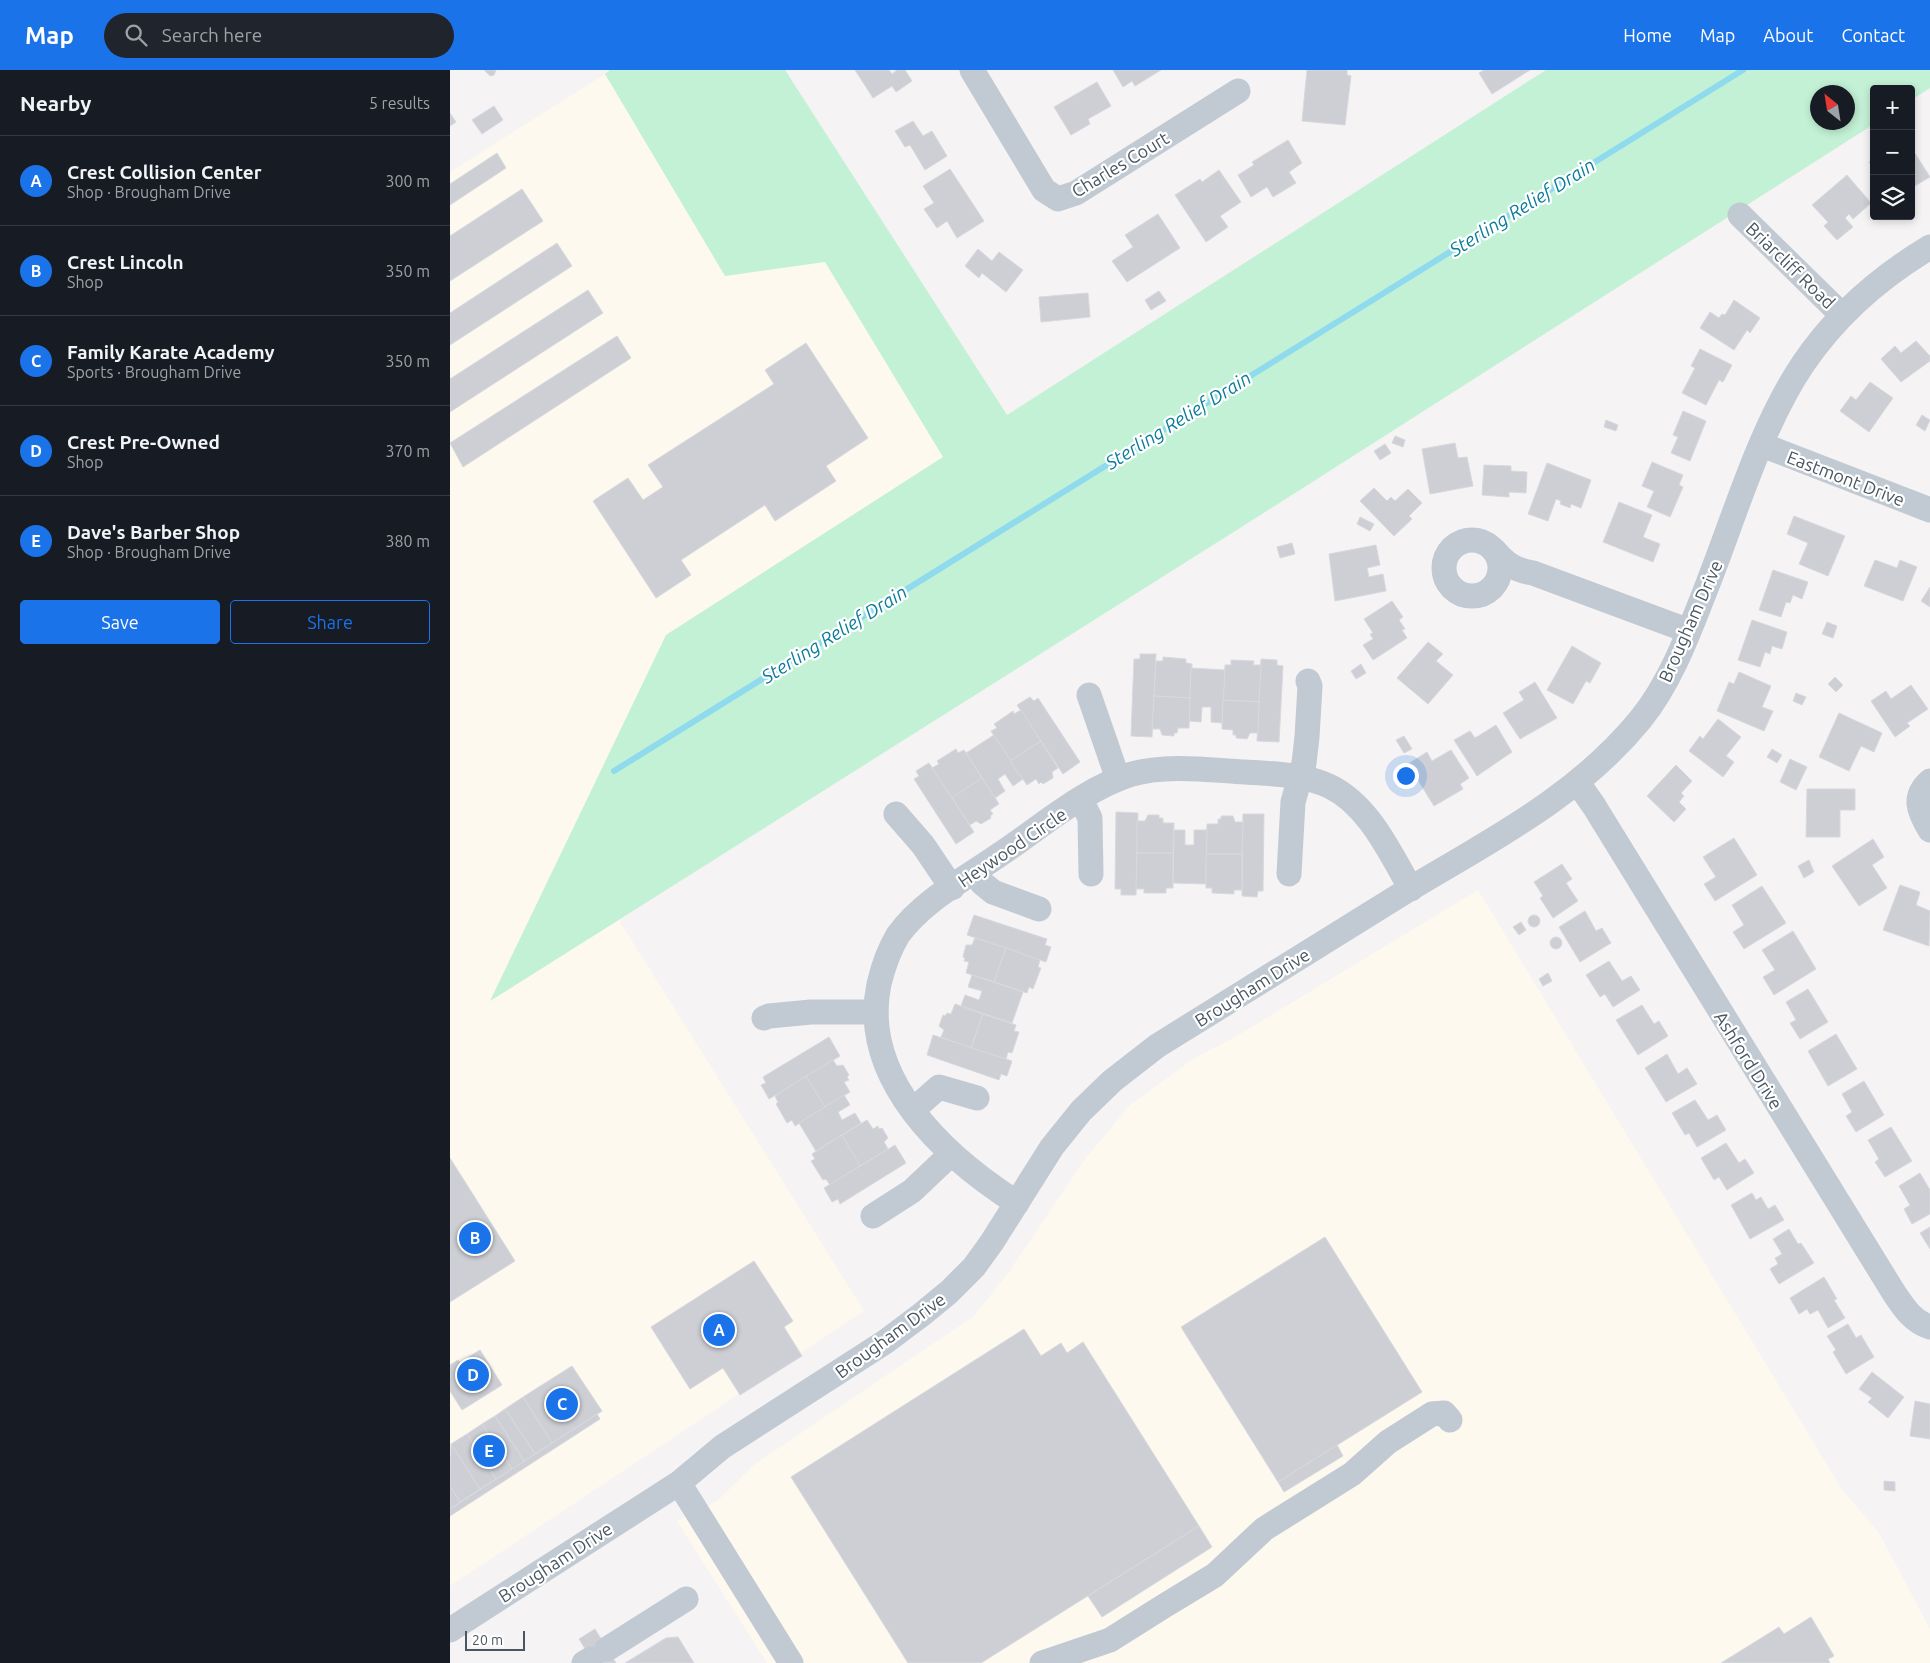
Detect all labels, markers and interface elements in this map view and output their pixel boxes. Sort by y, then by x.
search box [104,13,454,58]
icon: search [122,21,150,49]
text: Map [25,22,74,49]
text: Search here [162,24,262,46]
text: Home [1623,25,1672,45]
text: Map [1700,25,1735,45]
text: About [1763,25,1813,45]
text: Contact [1841,25,1905,45]
north arrow [1810,85,1855,130]
map controls [1870,85,1915,220]
button: + [1870,85,1915,130]
text: Nearby [20,91,91,115]
text: 5 results [369,94,430,112]
street label: Charles Court [1068,127,1172,201]
button: − [1870,130,1915,175]
water label: Sterling Relief Drain [1444,153,1599,261]
text: Crest Collision Center [67,161,262,183]
text: A [30,172,42,190]
text: 300 m [385,172,430,190]
button: layers [1870,175,1915,220]
text: Shop · Brougham Drive [67,183,231,201]
street label: Briarcliff Road [1743,218,1839,312]
text: Crest Lincoln [67,251,184,273]
text: B [31,262,41,280]
text: 350 m [385,262,430,280]
text: Shop [67,273,103,291]
text: Family Karate Academy [67,341,275,363]
text: C [31,352,41,370]
text: 350 m [385,352,430,370]
text: Sports · Brougham Drive [67,363,241,381]
water label: Sterling Relief Drain [1100,366,1255,474]
text: Crest Pre-Owned [67,431,220,453]
text: D [30,442,42,460]
text: 370 m [385,442,430,460]
street label: Eastmont Drive [1784,446,1908,510]
text: Shop [67,453,103,471]
text: Dave's Barber Shop [67,521,240,543]
text: E [31,532,41,550]
text: 380 m [385,532,430,550]
text: Shop · Brougham Drive [67,543,231,561]
street label: Brougham Drive [1654,557,1726,685]
water label: Sterling Relief Drain [756,580,911,688]
button: Save [20,600,220,644]
button: Share [230,600,430,644]
your location [1393,763,1419,789]
street label: Heywood Circle [954,803,1070,891]
street label: Brougham Drive [1191,944,1313,1030]
street label: Ashford Drive [1711,1007,1787,1113]
pin: B [459,1219,491,1257]
street label: Brougham Drive [831,1288,949,1382]
pin: A [703,1311,735,1349]
pin: D [457,1356,489,1394]
pin: C [546,1385,578,1423]
pin: E [473,1432,505,1470]
street label: Brougham Drive [495,1518,615,1606]
scale bar [465,1628,525,1651]
text: 20 m [472,1632,503,1648]

